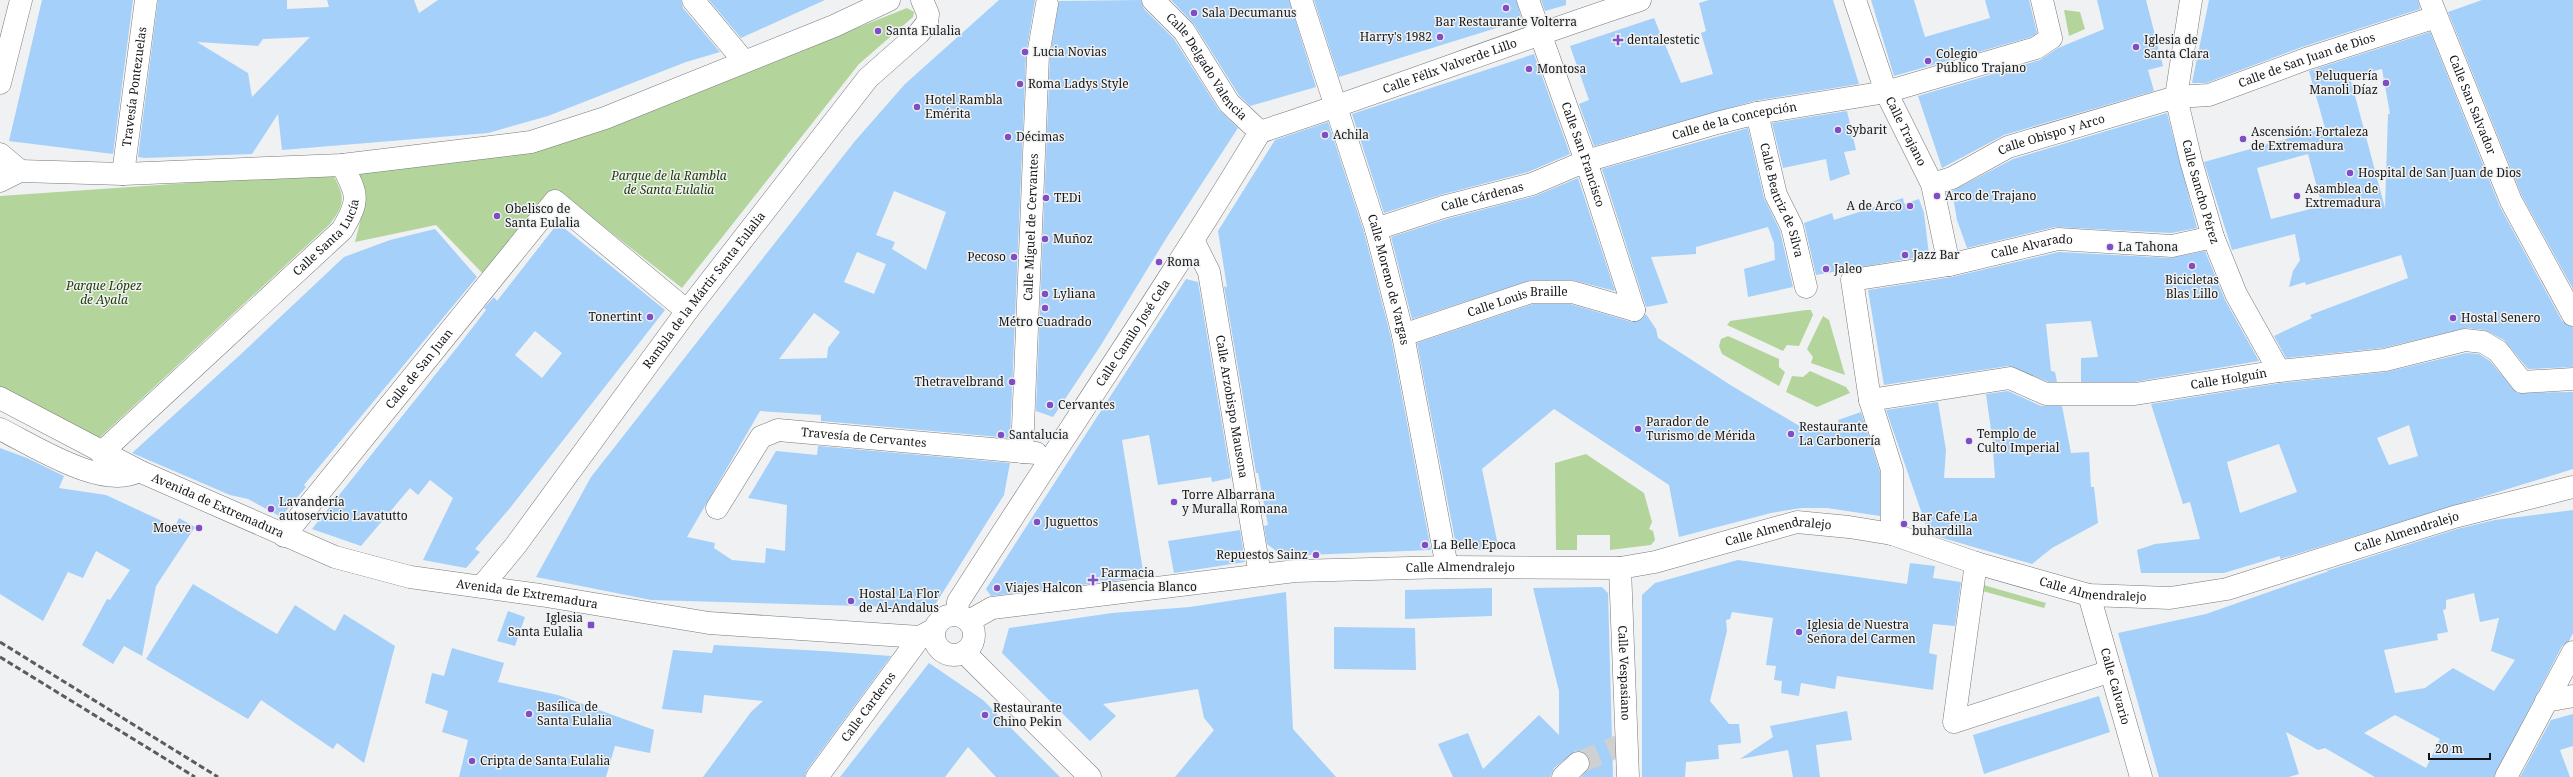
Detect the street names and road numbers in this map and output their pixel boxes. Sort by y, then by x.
street label: Calle Delgado Valencia [1162,9,1251,124]
street label: Travesía Pontezuelas [118,26,150,148]
street label: Calle de San Juan de Dios [2236,28,2377,91]
street label: Calle Félix Valverde Lillo [1380,34,1519,97]
street label: Calle San Salvador [2445,52,2501,157]
street label: Calle Trajano [1882,93,1931,169]
street label: Calle de la Concepción [1670,98,1798,144]
street label: Calle San Francisco [1557,99,1609,209]
street label: Calle Obispo y Arco [1995,110,2107,159]
street label: Calle Sancho Pérez [2178,138,2224,246]
street label: Calle Beatriz de Silva [1756,141,1808,259]
street label: Calle Miguel de Cervantes [1019,153,1042,301]
street label: Calle Cárdenas [1439,178,1525,215]
street label: Calle Santa Lucía [289,198,363,280]
street label: Rambla de la Mártir Santa Eulalia [639,208,769,372]
street label: Calle Moreno de Vargas [1364,212,1414,346]
street label: Calle Alvarado [1989,230,2073,263]
street label: Calle Camilo José Cela [1092,276,1174,390]
street label: Calle Louis Braille [1465,283,1568,321]
street label: Calle de San Juan [381,325,457,412]
street label: Calle Arzobispo Mausona [1212,334,1253,480]
street label: Calle Holguín [2189,364,2268,393]
street label: Travesía de Cervantes [800,423,927,451]
street label: Avenida de Extremadura [149,469,287,542]
street label: Calle Almendralejo [2352,507,2461,556]
street label: Calle Almendralejo [1723,513,1833,550]
street label: Calle Almendralejo [1405,558,1515,576]
street label: Calle Almendralejo [2037,572,2147,605]
street label: Avenida de Extremadura [455,575,599,613]
street label: Calle Vespasiano [1614,625,1635,721]
street label: Calle Calvario [2097,646,2135,727]
street label: Calle Carderos [837,668,900,745]

